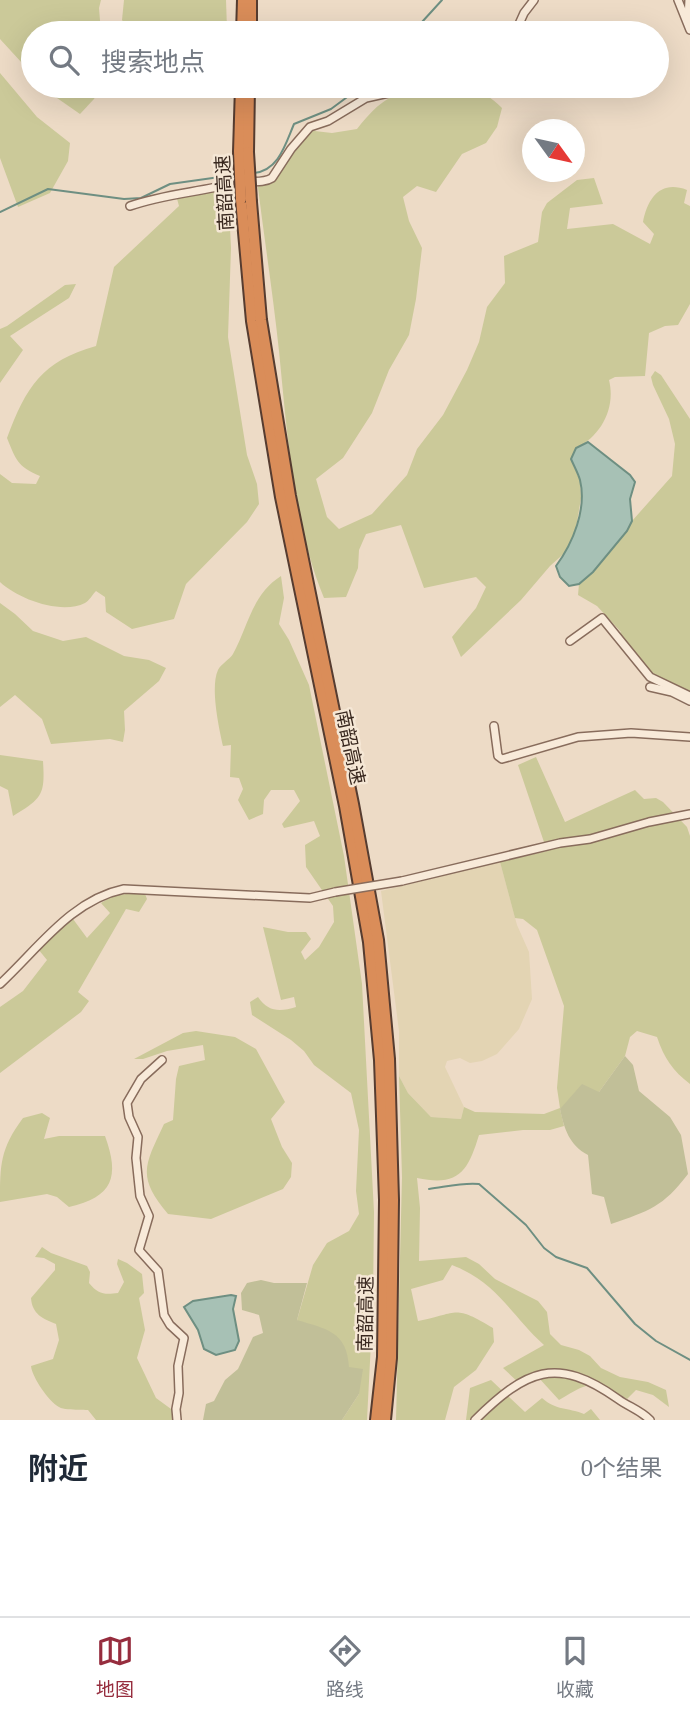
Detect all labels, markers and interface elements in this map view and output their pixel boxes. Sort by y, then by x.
search box [21,21,669,98]
icon: search [45,41,83,79]
text: 搜索地点 [101,44,205,78]
north arrow [522,119,585,182]
street label: 南韶高速 [209,154,238,232]
street label: 南韶高速 [331,707,372,787]
street label: 南韶高速 [351,1276,378,1352]
text: 附近 [28,1448,88,1488]
text: 0个结果 [581,1452,662,1483]
tab: 地图 [96,1632,134,1701]
tab: 路线 [326,1632,364,1701]
tab: 收藏 [556,1632,594,1701]

